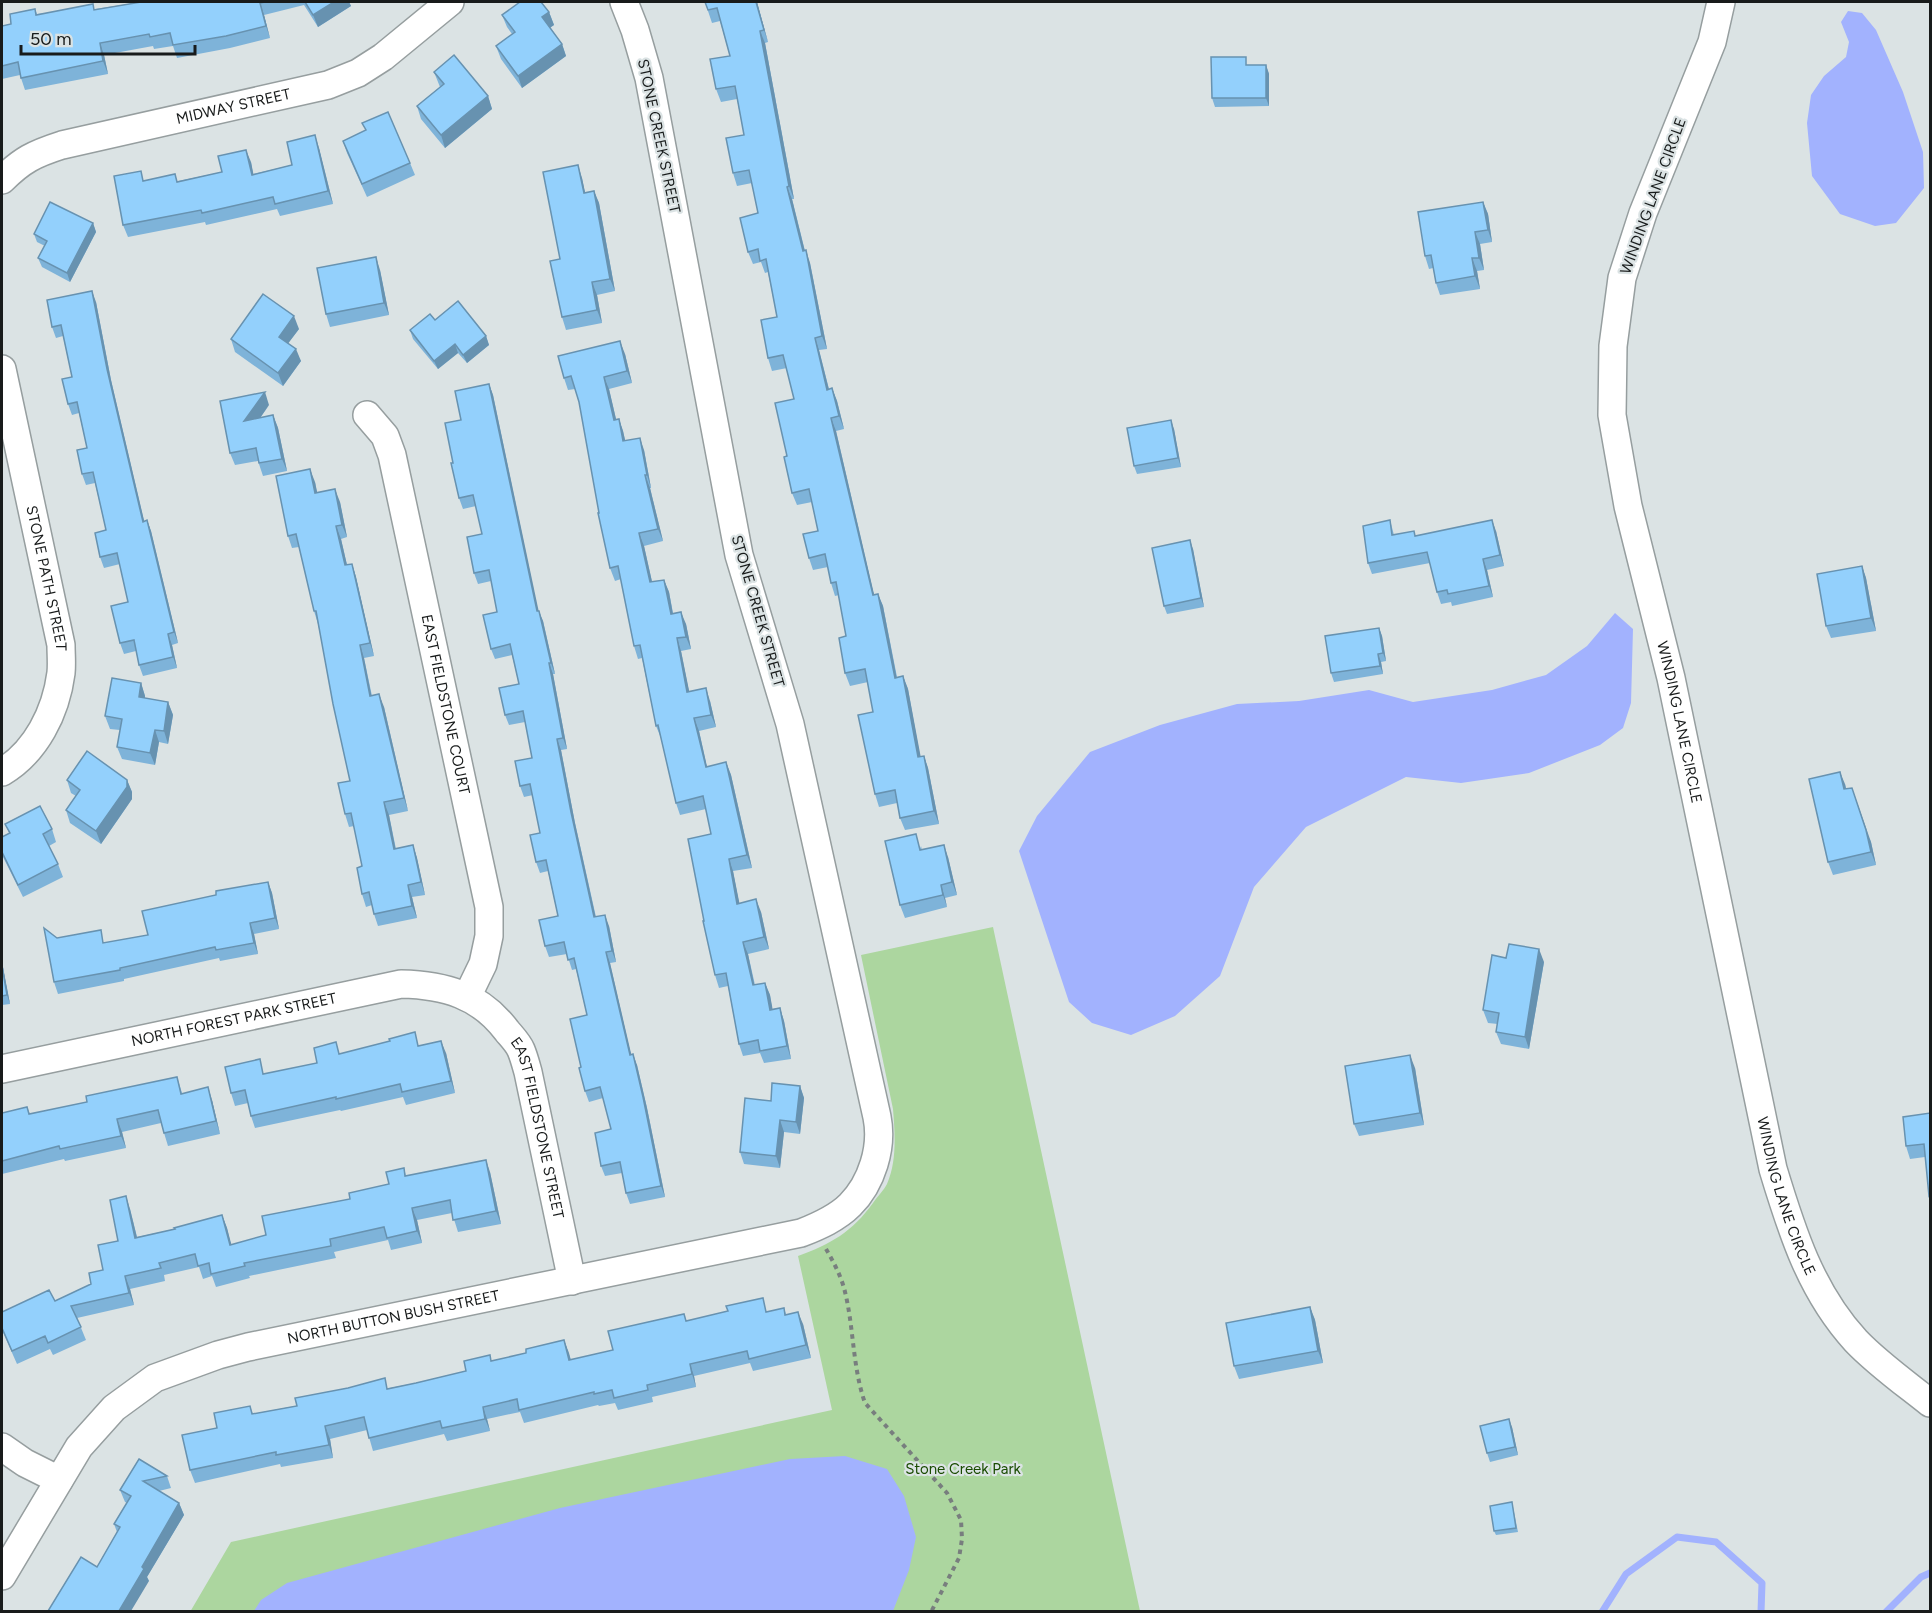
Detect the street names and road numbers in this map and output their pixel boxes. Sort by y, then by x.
street label: STONE CREEK STREET [634,57,684,215]
street label: MIDWAY STREET [174,85,293,128]
street label: WINDING LANE CIRCLE [1616,115,1690,277]
street label: STONE PATH STREET [22,504,70,652]
street label: STONE CREEK STREET [728,533,788,690]
street label: EAST FIELDSTONE COURT [417,613,474,797]
street label: WINDING LANE CIRCLE [1653,639,1706,805]
street label: NORTH FOREST PARK STREET [130,989,339,1050]
street label: EAST FIELDSTONE STREET [507,1034,568,1221]
street label: WINDING LANE CIRCLE [1753,1115,1819,1278]
street label: NORTH BUTTON BUSH STREET [286,1286,502,1348]

